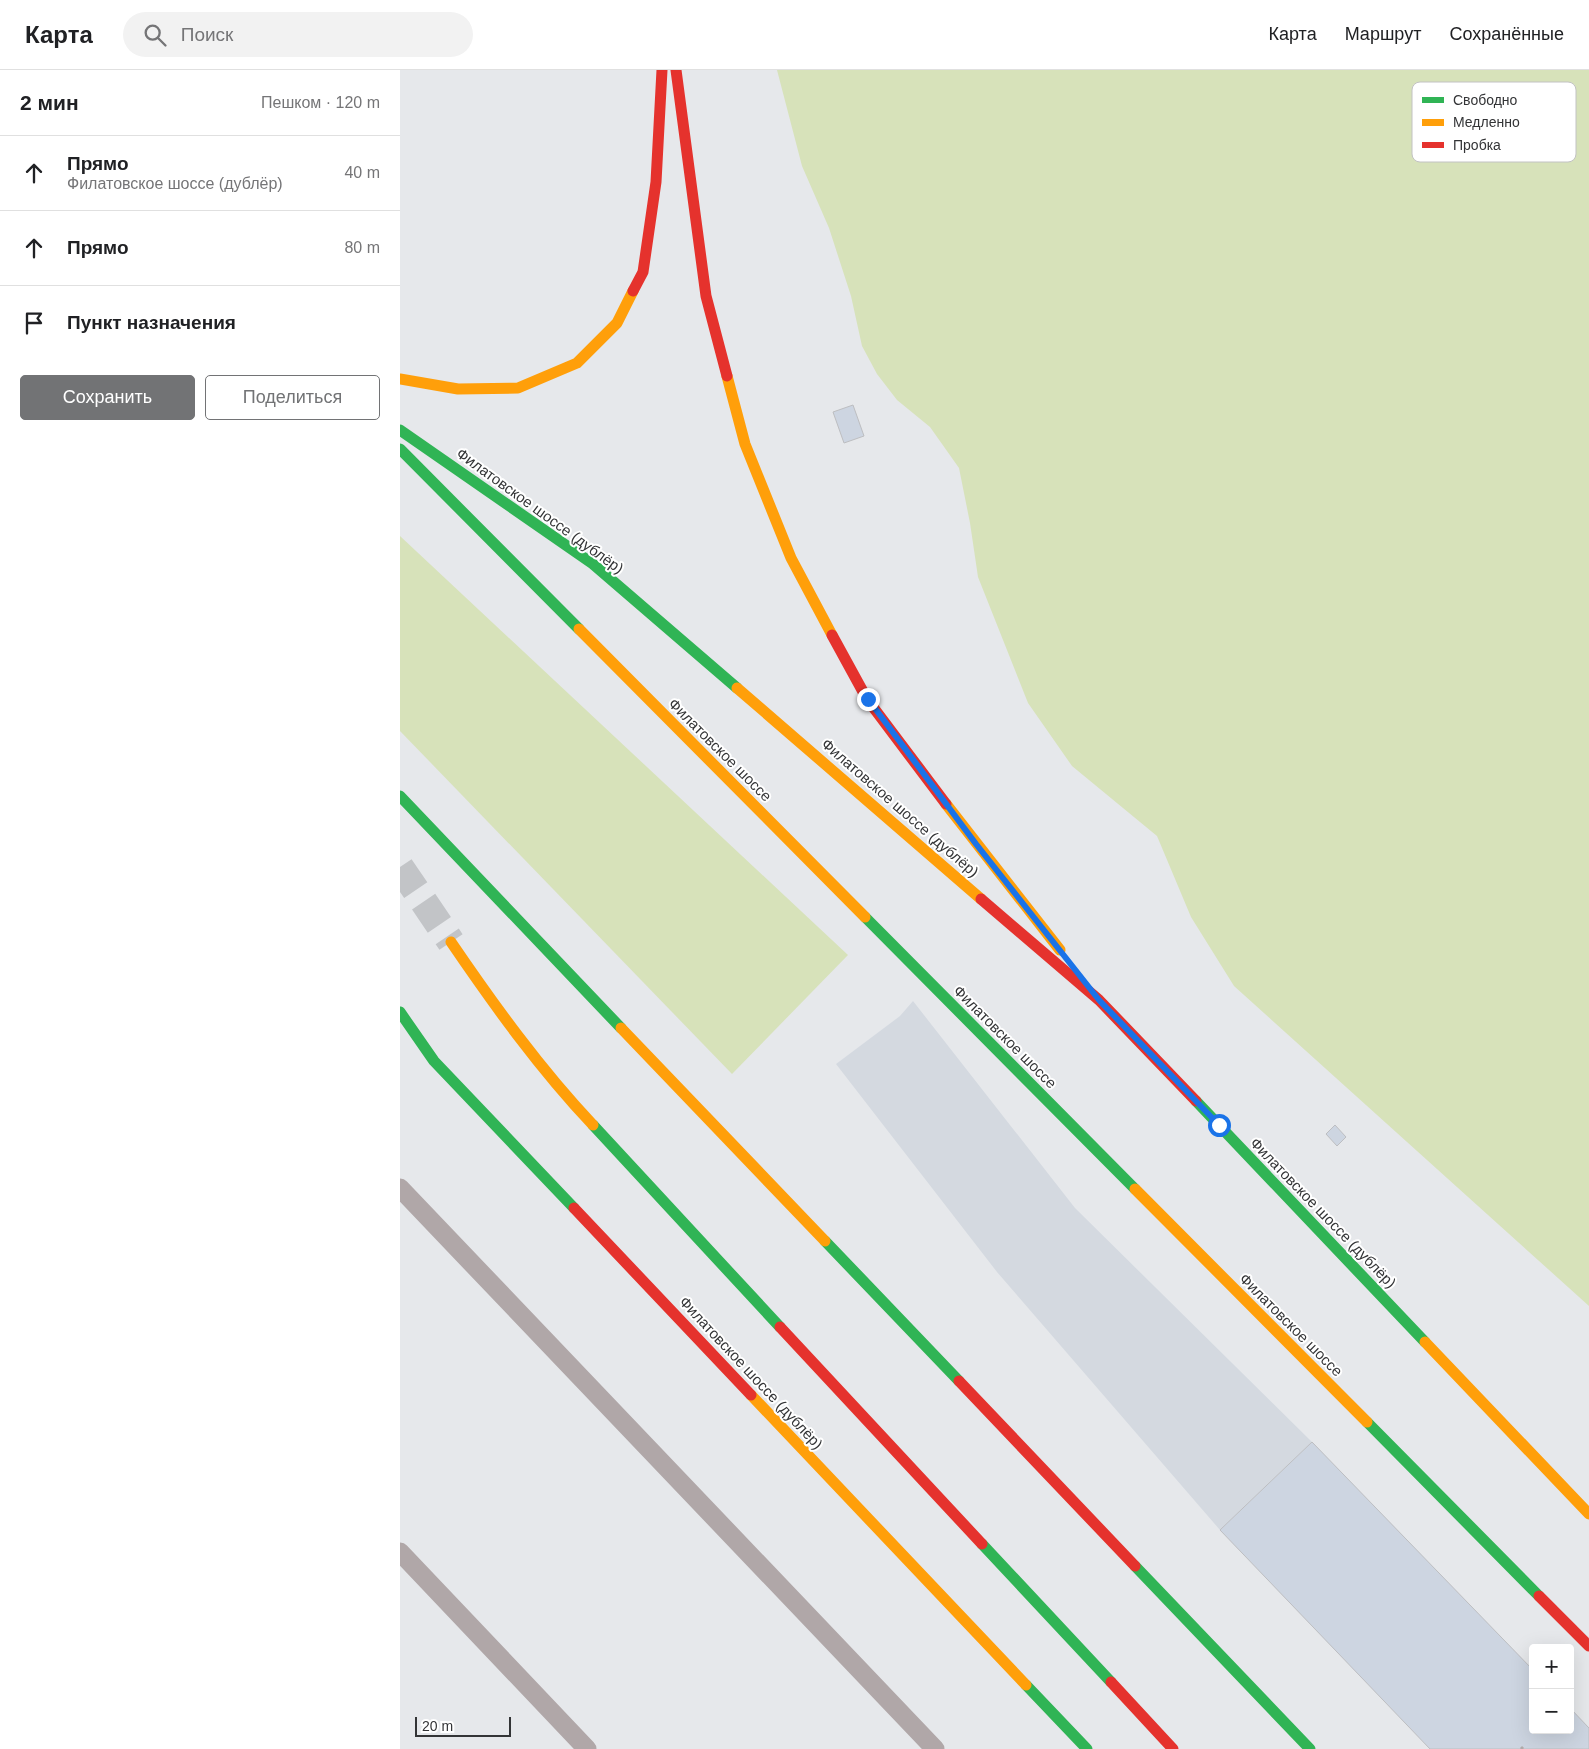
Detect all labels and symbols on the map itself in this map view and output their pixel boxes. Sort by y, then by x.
legend [1412,82,1576,162]
text: Свободно [1453,92,1518,108]
text: Медленно [1453,114,1520,130]
text: Пробка [1453,137,1501,153]
street label: Филатовское шоссе (дублёр) [454,444,627,577]
route end [857,688,880,711]
street label: Филатовское шоссе [665,695,775,805]
street label: Филатовское шоссе (дублёр) [818,735,982,880]
street label: Филатовское шоссе [950,982,1060,1092]
route start [1208,1114,1231,1137]
street label: Филатовское шоссе (дублёр) [1247,1134,1400,1291]
street label: Филатовское шоссе [1236,1270,1346,1380]
street label: Филатовское шоссе (дублёр) [676,1293,827,1452]
scale bar [415,1714,511,1737]

